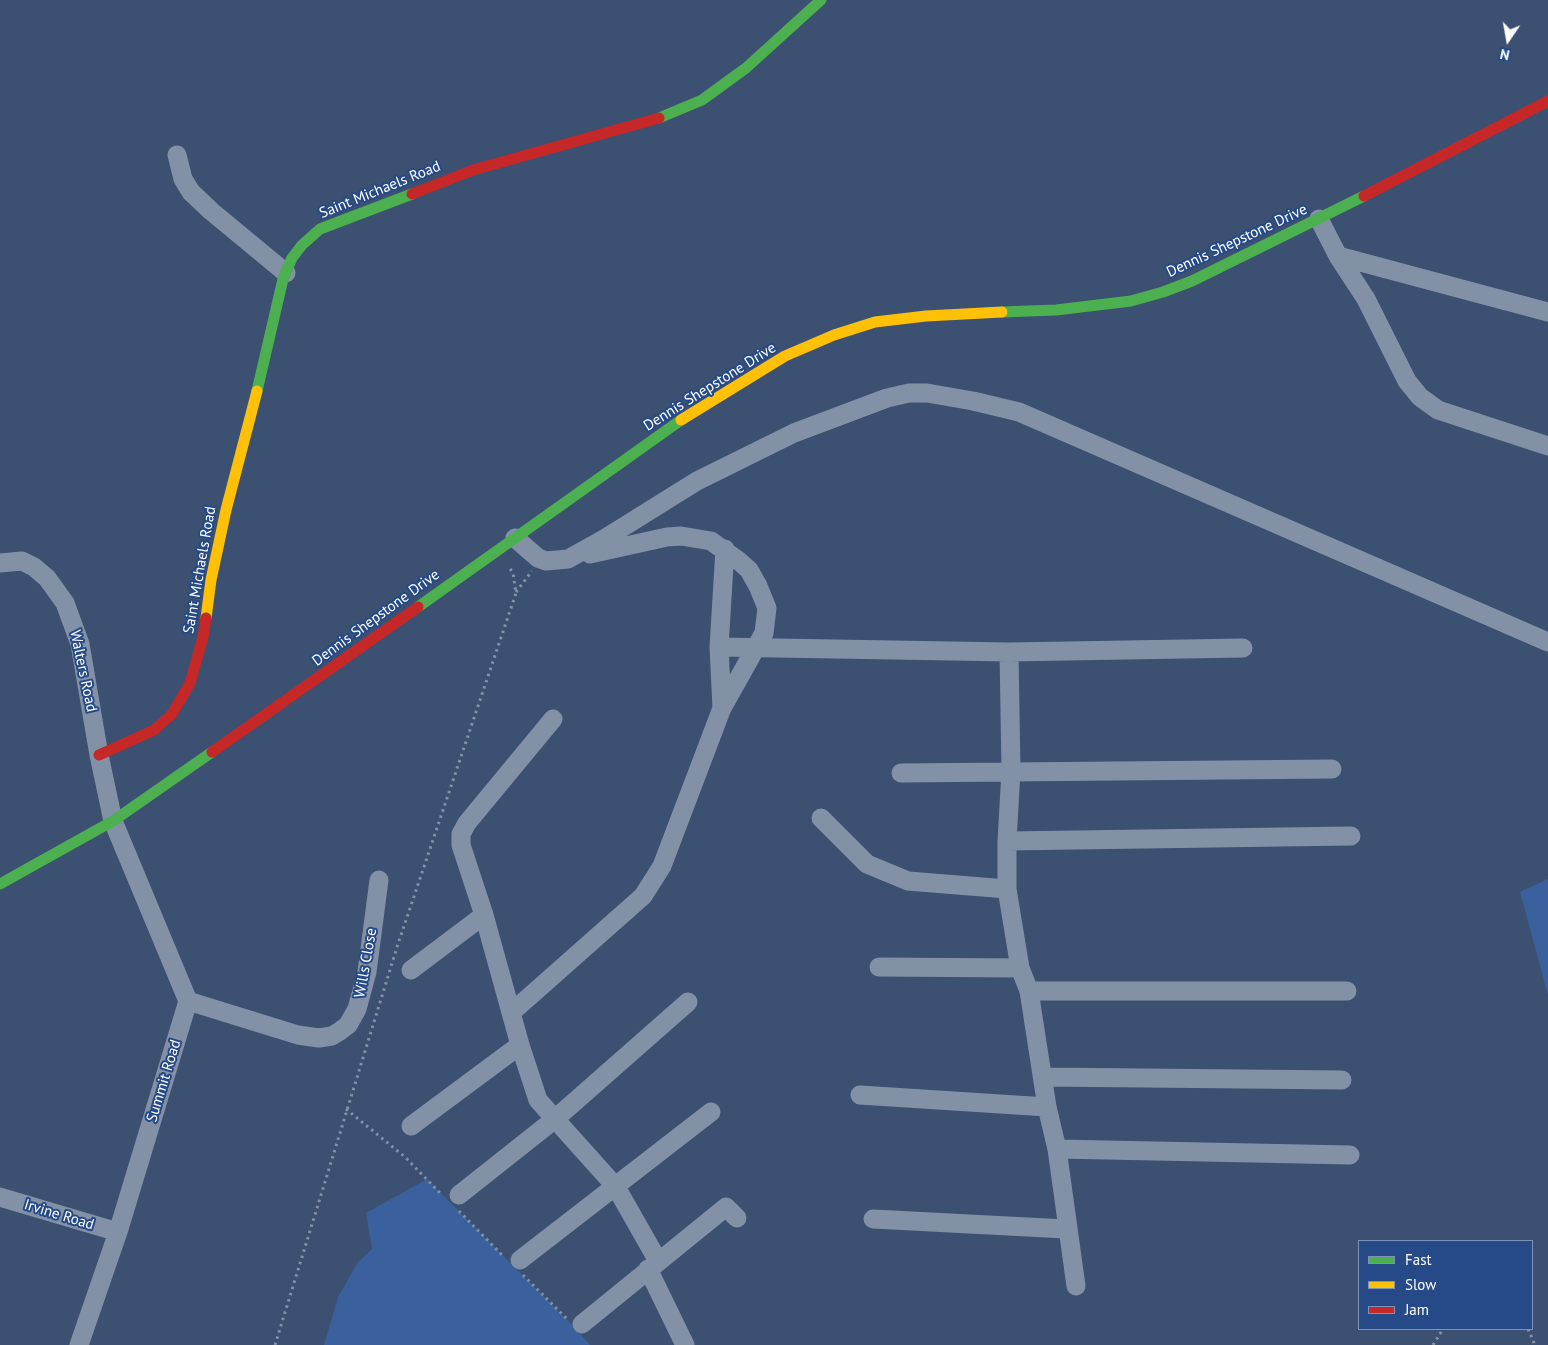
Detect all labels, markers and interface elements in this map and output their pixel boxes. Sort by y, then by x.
north arrow [1483,15,1533,65]
text: N [1499,45,1511,64]
street label: Saint Michaels Road [317,157,443,223]
street label: Dennis Shepstone Drive [1164,201,1310,281]
street label: Dennis Shepstone Drive [640,339,780,435]
street label: Saint Michaels Road [180,505,220,635]
street label: Dennis Shepstone Drive [309,566,443,670]
street label: Walters Road [66,628,100,714]
street label: Wills Close [351,927,381,999]
street label: Summit Road [143,1038,185,1124]
street label: Irvine Road [22,1196,96,1234]
legend [1358,1240,1533,1330]
text: Fast [1405,1250,1432,1269]
text: Slow [1405,1275,1436,1294]
text: Jam [1405,1300,1429,1319]

